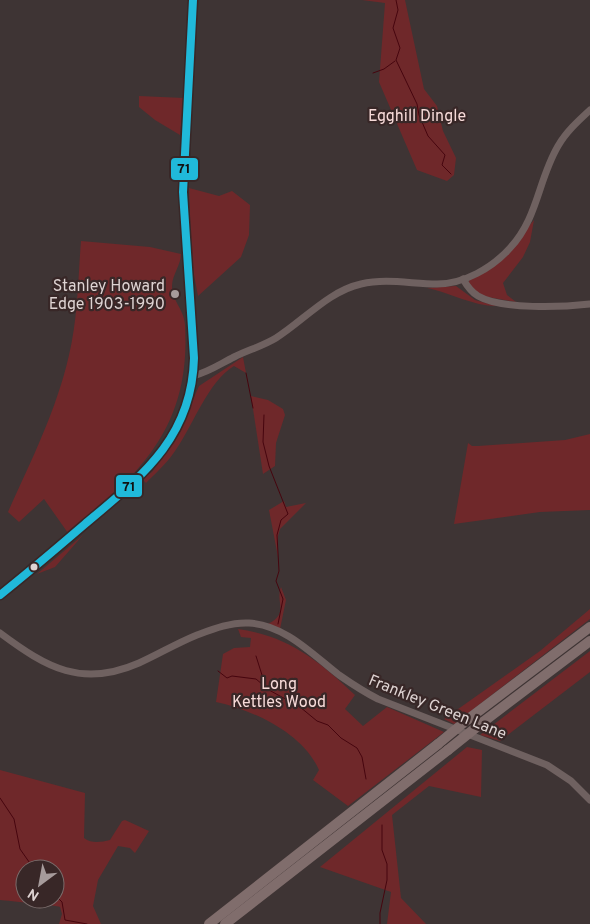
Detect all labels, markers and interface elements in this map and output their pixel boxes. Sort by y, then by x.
park label: Egghill Dingle [368,107,466,127]
line badge: 71 [170,157,199,181]
text: 71 [177,161,191,178]
place label: Stanley Howard Edge 1903-1990 [49,277,165,315]
marker: Stanley Howard Edge 1903-1990 [169,288,181,300]
line badge: 71 [115,474,143,498]
text: 71 [122,479,136,496]
unlabelled marker [29,562,39,572]
street label: Frankley Green Lane [365,671,509,745]
park label: Long Kettles Wood [232,675,326,713]
north arrow [15,859,65,909]
text: N [25,884,43,904]

